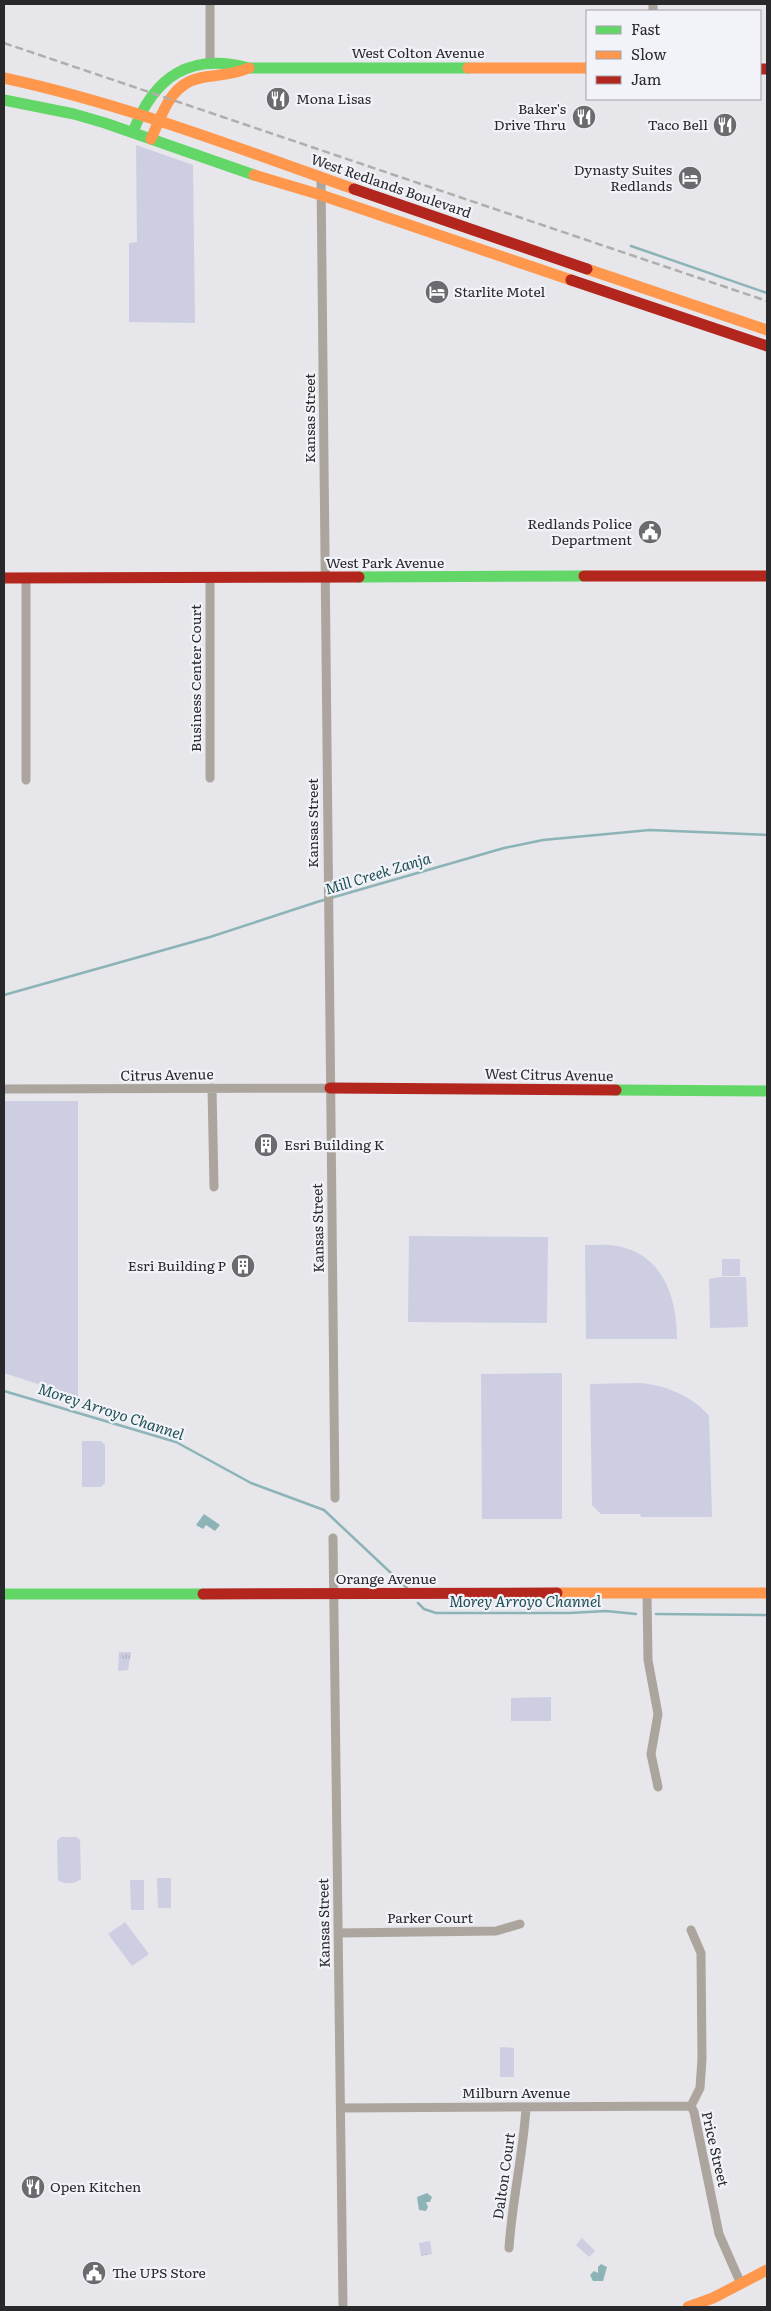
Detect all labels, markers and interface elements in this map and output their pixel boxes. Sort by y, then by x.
legend [586,10,761,100]
text: Fast [631,17,660,40]
street label: West Colton Avenue [352,42,484,62]
text: Slow [631,42,666,65]
text: Jam [631,67,662,90]
restaurant icon: Mona Lisas [265,86,291,112]
place label: Mona Lisas [296,88,371,108]
place label: Baker's Drive Thru [494,98,566,134]
restaurant icon: Baker's Drive Thru [571,104,597,130]
restaurant icon: Taco Bell [712,112,738,138]
place label: Taco Bell [648,114,708,134]
street label: West Redlands Boulevard [308,148,475,222]
place label: Dynasty Suites Redlands [574,159,672,195]
hotel icon: Dynasty Suites Redlands [677,165,703,191]
hotel icon: Starlite Motel [424,279,450,305]
place label: Starlite Motel [454,281,545,301]
street label: Kansas Street [299,373,319,463]
place label: Redlands Police Department [528,513,632,549]
public building icon: Redlands Police Department [637,519,663,545]
street label: West Park Avenue [326,552,444,572]
street label: Business Center Court [185,604,205,752]
street label: Kansas Street [302,778,322,868]
water label: Mill Creek Zanja [322,845,434,900]
street label: Citrus Avenue [120,1063,214,1085]
street label: West Citrus Avenue [484,1063,614,1085]
building icon: Esri Building K [253,1132,279,1158]
place label: Esri Building K [284,1134,385,1154]
street label: Kansas Street [306,1183,328,1273]
building icon: Esri Building P [230,1253,256,1279]
place label: Esri Building P [128,1255,227,1275]
water label: Morey Arroyo Channel [36,1376,188,1445]
street label: Orange Avenue [336,1568,436,1588]
water label: Morey Arroyo Channel [449,1589,602,1612]
street label: Kansas Street [312,1878,334,1968]
street label: Parker Court [387,1907,473,1927]
street label: Milburn Avenue [462,2082,570,2102]
street label: Price Street [698,2109,734,2189]
street label: Dalton Court [487,2131,519,2221]
restaurant icon: Open Kitchen [20,2174,46,2200]
place label: Open Kitchen [50,2176,141,2196]
public building icon: The UPS Store [81,2260,107,2286]
place label: The UPS Store [112,2262,206,2282]

